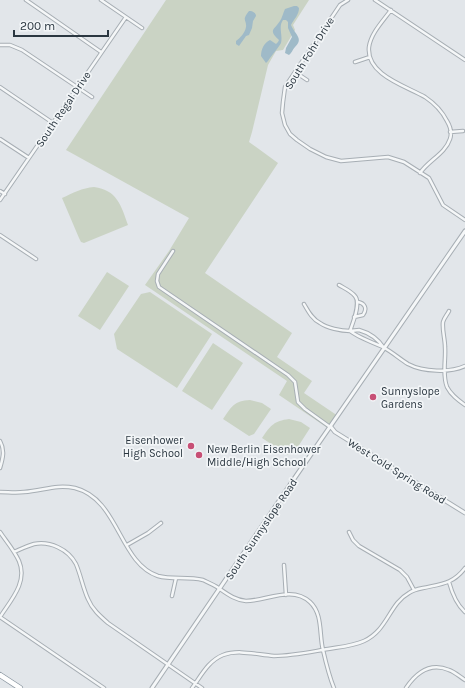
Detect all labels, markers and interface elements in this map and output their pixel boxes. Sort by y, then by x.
scale bar [14,12,108,38]
street label: South Fohr Drive [282,14,337,92]
text: 200 m [20,19,55,33]
street label: South Regal Drive [33,69,94,150]
place label: Sunnyslope Gardens [381,385,440,411]
marker: Sunnyslope Gardens [368,392,378,402]
place label: Eisenhower High School [123,434,183,460]
street label: West Cold Spring Road [345,436,448,507]
marker: Eisenhower High School [186,441,196,451]
place label: New Berlin Eisenhower Middle/High School [207,443,321,469]
marker: New Berlin Eisenhower Middle/High School [194,450,204,460]
street label: South Sunnyslope Road [223,476,300,582]

